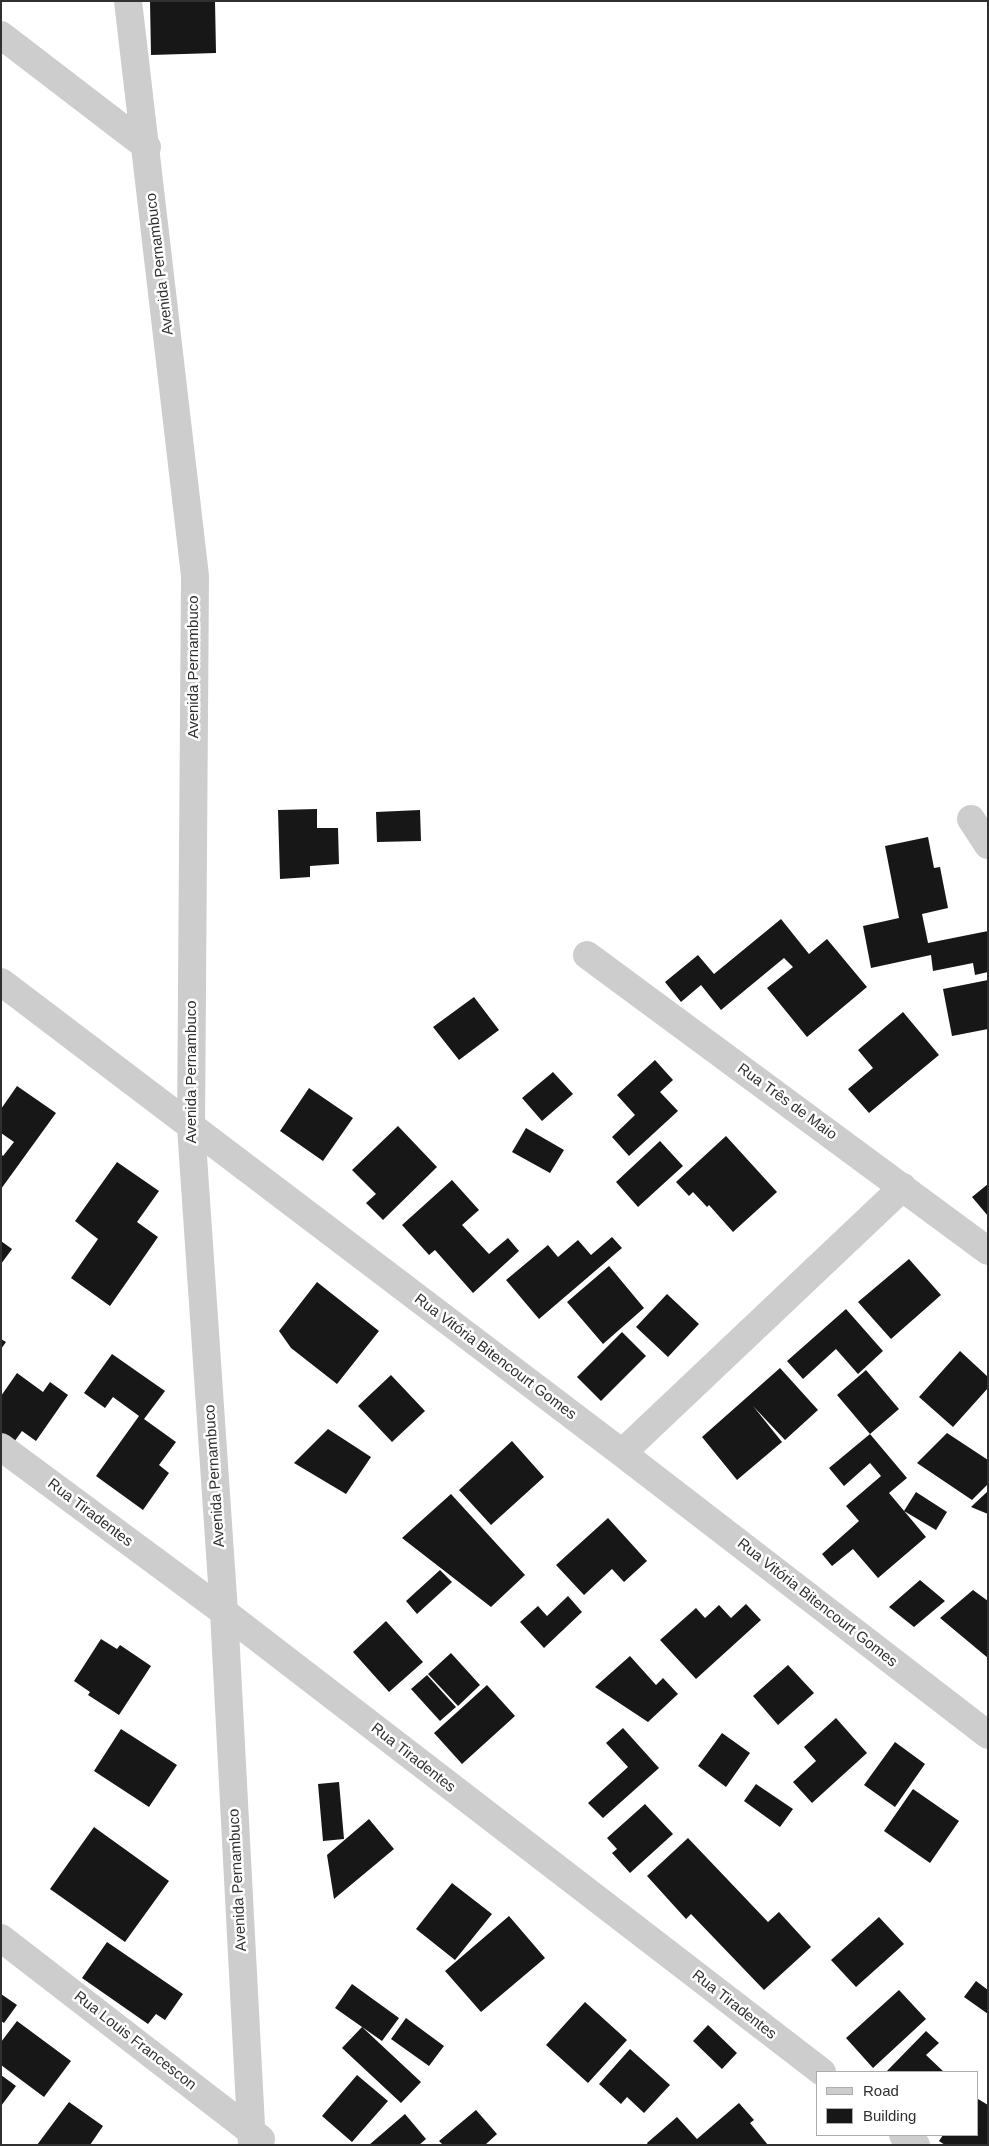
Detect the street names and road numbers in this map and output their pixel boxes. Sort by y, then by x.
street label: Avenida Pernambuco [142,192,178,336]
street label: Avenida Pernambuco [185,595,203,739]
street label: Avenida Pernambuco [183,1000,201,1144]
street label: Rua Três de Maio [734,1060,840,1144]
street label: Rua Vitória Bitencourt Gomes [410,1290,580,1424]
street label: Avenida Pernambuco [201,1404,229,1548]
street label: Rua Tiradentes [44,1475,136,1551]
street label: Rua Vitória Bitencourt Gomes [733,1535,901,1671]
street label: Rua Tiradentes [367,1720,459,1796]
street label: Avenida Pernambuco [225,1808,251,1952]
street label: Rua Tiradentes [688,1967,780,2043]
street label: Rua Louis Francescon [70,1988,200,2094]

